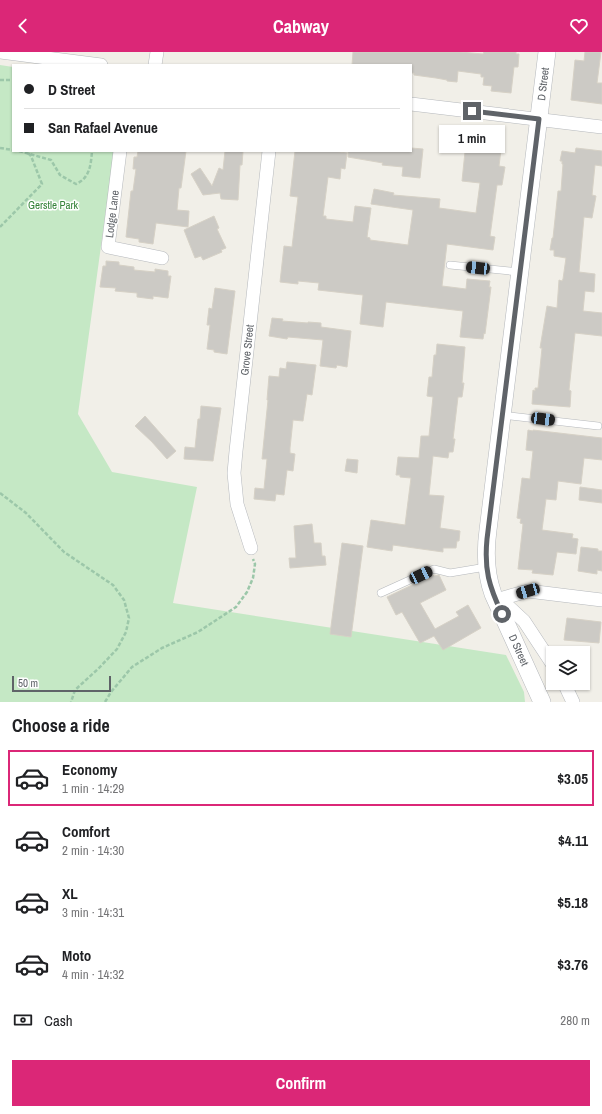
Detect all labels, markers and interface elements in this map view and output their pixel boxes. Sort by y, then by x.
text: Cabway [273,14,329,39]
icon: back [12,15,34,37]
icon: heart [568,15,590,37]
street label: D Street [534,66,552,101]
text: D Street [48,79,95,100]
route end [463,102,481,120]
text: San Rafael Avenue [48,117,158,138]
callout: 1 min [439,125,505,153]
text: 1 min [458,130,486,147]
street label: Lodge Lane [102,189,122,239]
park label: Gerstle Park [28,198,79,212]
car [465,261,491,275]
street label: Grove Street [237,323,257,376]
car [530,412,556,426]
car [408,564,434,586]
car [515,582,541,600]
route start [493,605,511,623]
street label: D Street [506,632,532,668]
map controls [546,646,590,690]
button: layers [546,646,590,690]
scale bar [12,674,111,693]
text: 50 m [18,676,38,690]
text: Choose a ride [12,713,110,738]
text: Economy [62,759,117,780]
icon: car [14,760,50,796]
text: $3.05 [557,768,588,789]
text: 1 min · 14:29 [62,780,124,797]
text: Comfort [62,821,110,842]
icon: car [14,822,50,858]
text: $4.11 [558,830,588,851]
text: 2 min · 14:30 [62,842,124,859]
text: XL [62,883,78,904]
icon: car [14,884,50,920]
text: $5.18 [557,892,588,913]
text: 3 min · 14:31 [62,904,124,921]
text: Moto [62,945,91,966]
icon: car [14,946,50,982]
text: $3.76 [557,954,588,975]
text: 4 min · 14:32 [62,966,124,983]
icon: cash [12,1009,34,1031]
text: Cash [44,1010,73,1031]
text: 280 m [560,1012,590,1029]
button: Confirm [12,1060,590,1106]

